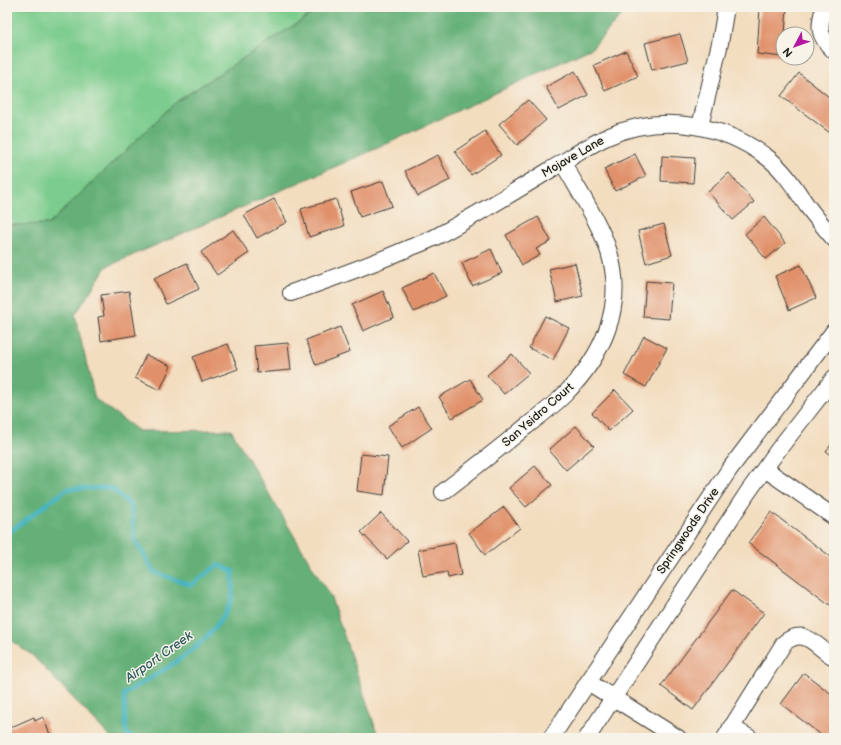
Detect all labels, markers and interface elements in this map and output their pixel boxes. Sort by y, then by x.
north arrow [775,26,815,66]
text: N [780,45,795,60]
street label: Mojave Lane [539,133,607,181]
street label: San Ysidro Court [499,380,577,450]
street label: Springwoods Drive [654,485,722,577]
water label: Airport Creek [121,628,196,687]

